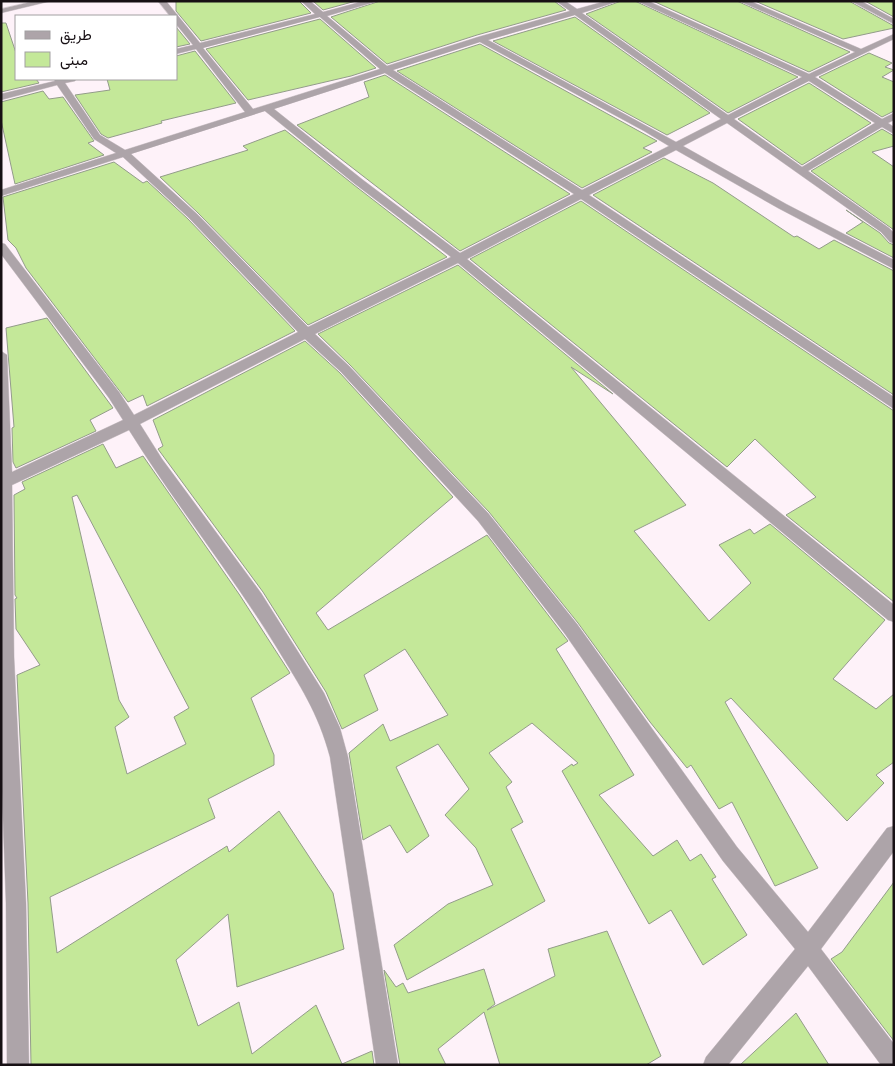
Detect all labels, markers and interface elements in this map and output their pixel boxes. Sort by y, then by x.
legend [15,15,178,80]
text: طريق [60,25,92,45]
text: مبنى [60,50,88,70]

